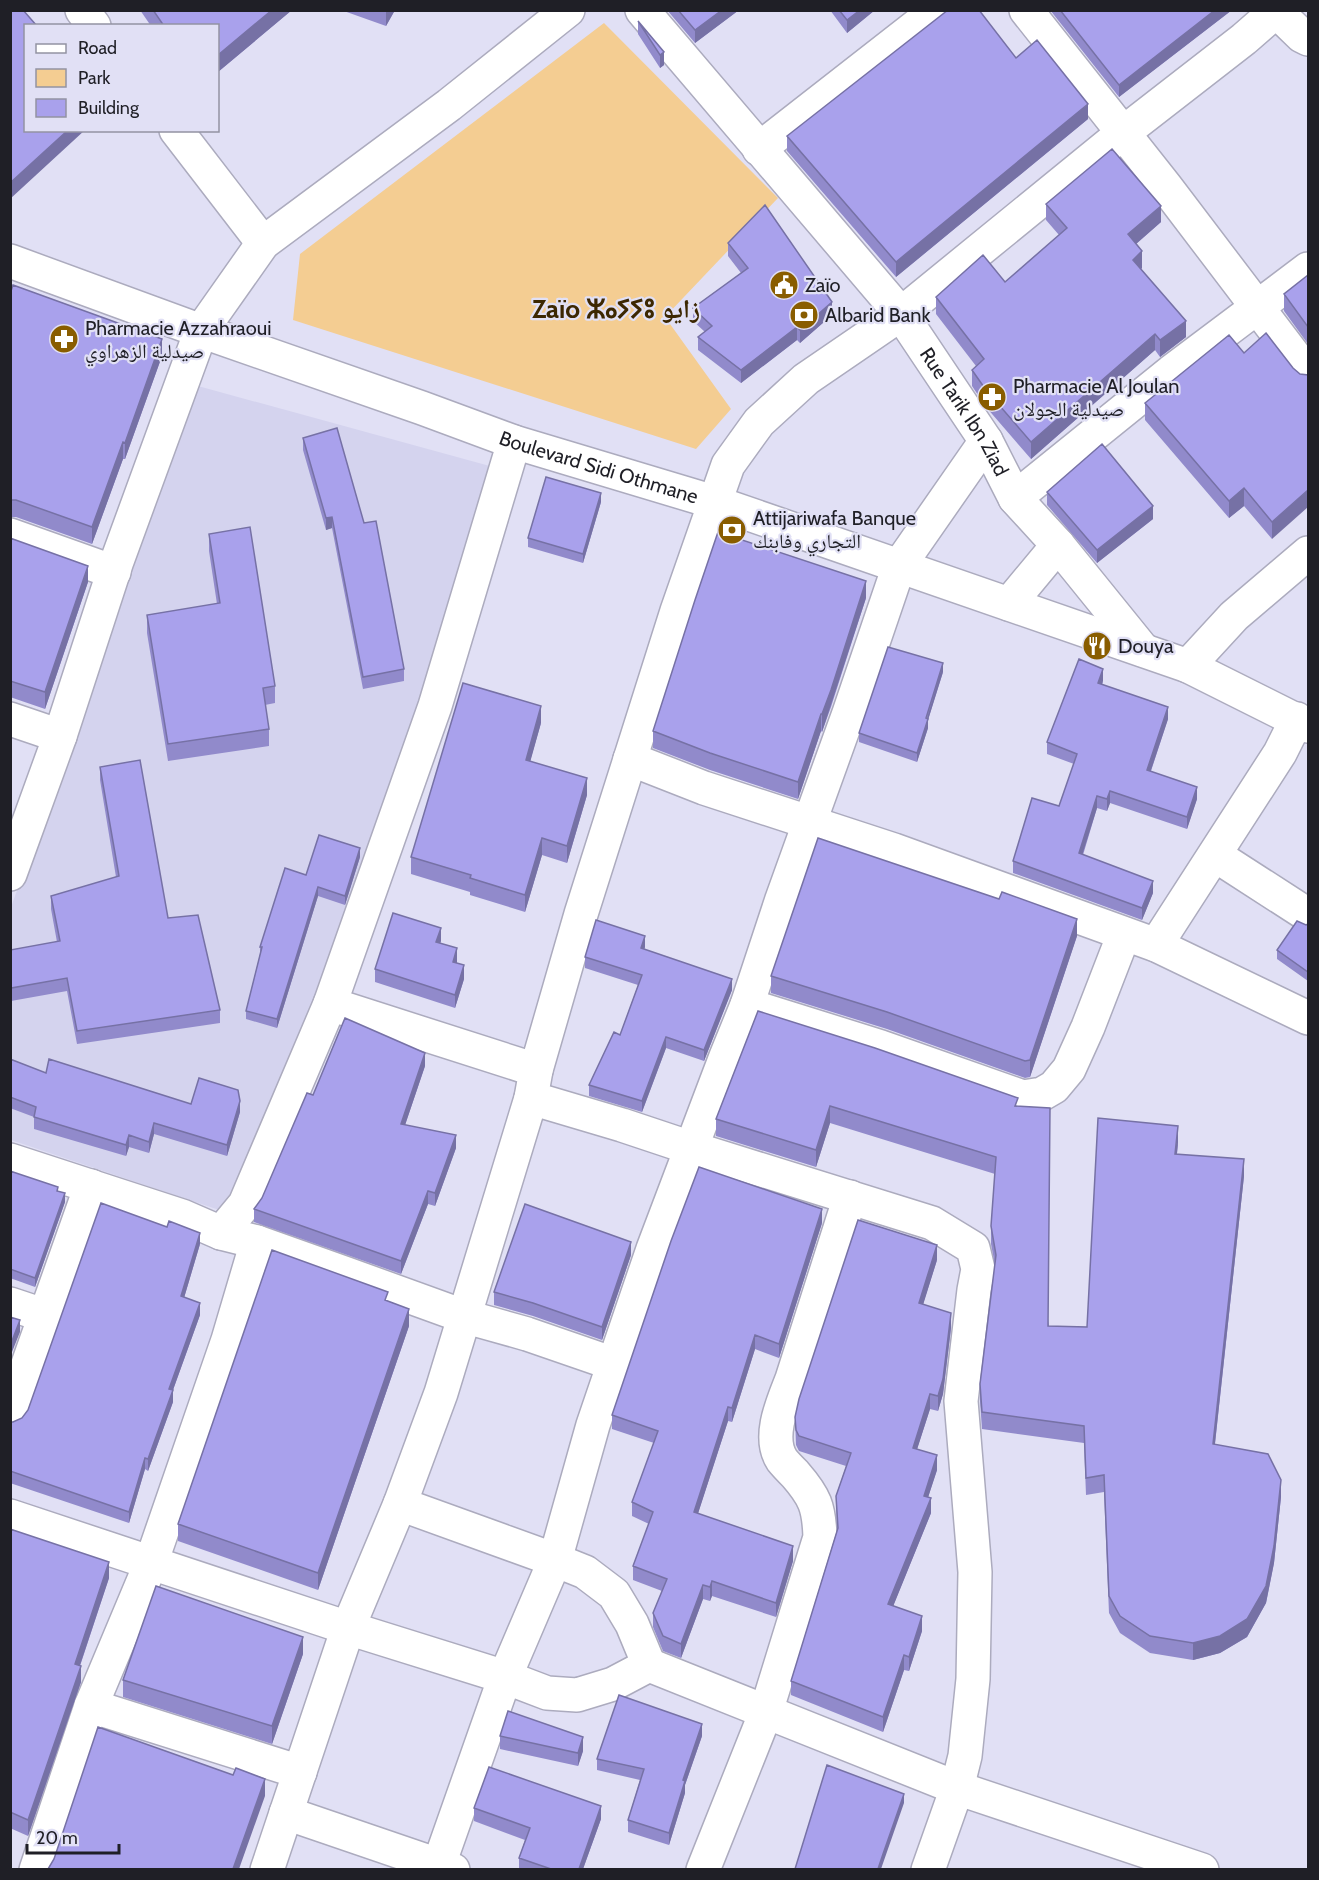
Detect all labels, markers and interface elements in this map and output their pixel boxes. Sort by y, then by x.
legend [24,24,219,132]
text: Road [78,37,117,59]
text: Park [78,67,111,89]
text: Building [78,97,140,119]
public building icon: Zaïo [768,269,800,301]
place label: Zaïo [805,273,841,297]
district label: Zaïo ⵣⴰⵢⵢⵓ زايو [532,293,700,325]
bank icon: Albarid Bank [788,299,820,331]
place label: Albarid Bank [825,303,930,327]
place label: Pharmacie Azzahraoui صيدلية الزهراوي [85,316,271,367]
pharmacy icon: Pharmacie Azzahraoui صيدلية الزهراوي [48,323,80,355]
street label: Rue Tarik Ibn Ziad [915,343,1014,480]
place label: Pharmacie Al Joulan صيدلية الجولان [1013,374,1180,421]
pharmacy icon: Pharmacie Al Joulan صيدلية الجولان [976,381,1008,413]
street label: Boulevard Sidi Othmane [496,426,701,509]
place label: Attijariwafa Banque التجاري وفابنك [753,506,916,557]
bank icon: Attijariwafa Banque التجاري وفابنك [716,514,748,546]
restaurant icon: Douya [1081,630,1113,662]
place label: Douya [1118,634,1174,658]
scale bar [27,1817,118,1855]
text: 20 m [36,1827,78,1849]

